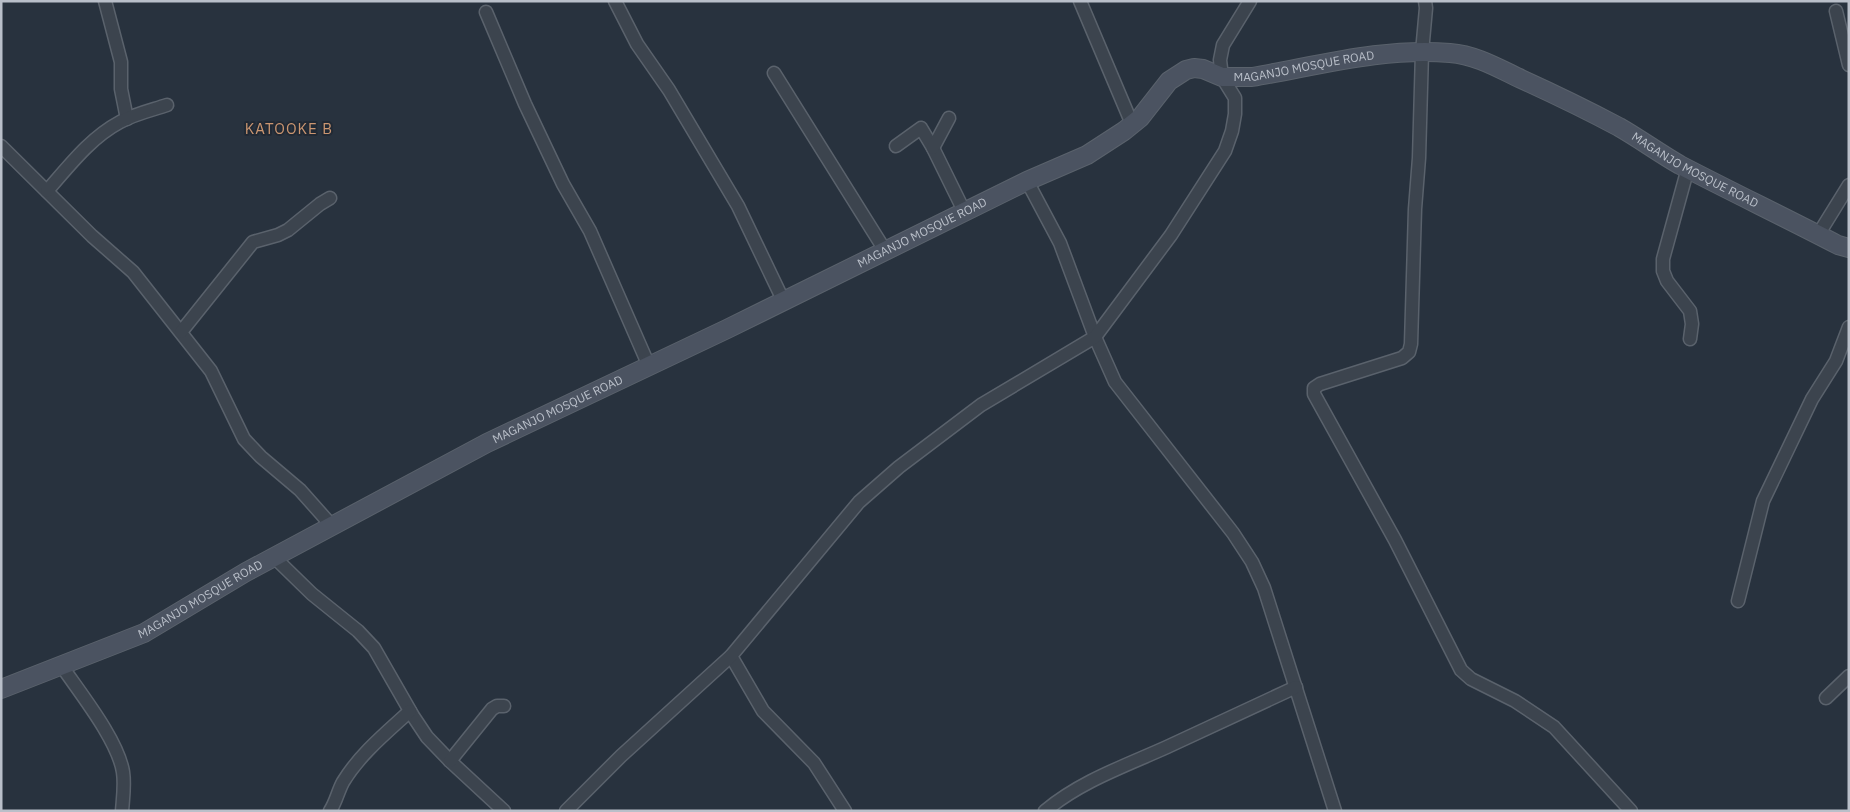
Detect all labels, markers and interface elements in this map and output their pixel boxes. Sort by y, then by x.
street label: MAGANJO MOSQUE ROAD [1233,47,1375,84]
district label: KATOOKE B [245,119,333,138]
street label: MAGANJO MOSQUE ROAD [1629,129,1761,210]
street label: MAGANJO MOSQUE ROAD [855,194,989,271]
street label: MAGANJO MOSQUE ROAD [490,372,625,446]
street label: MAGANJO MOSQUE ROAD [136,557,265,642]

